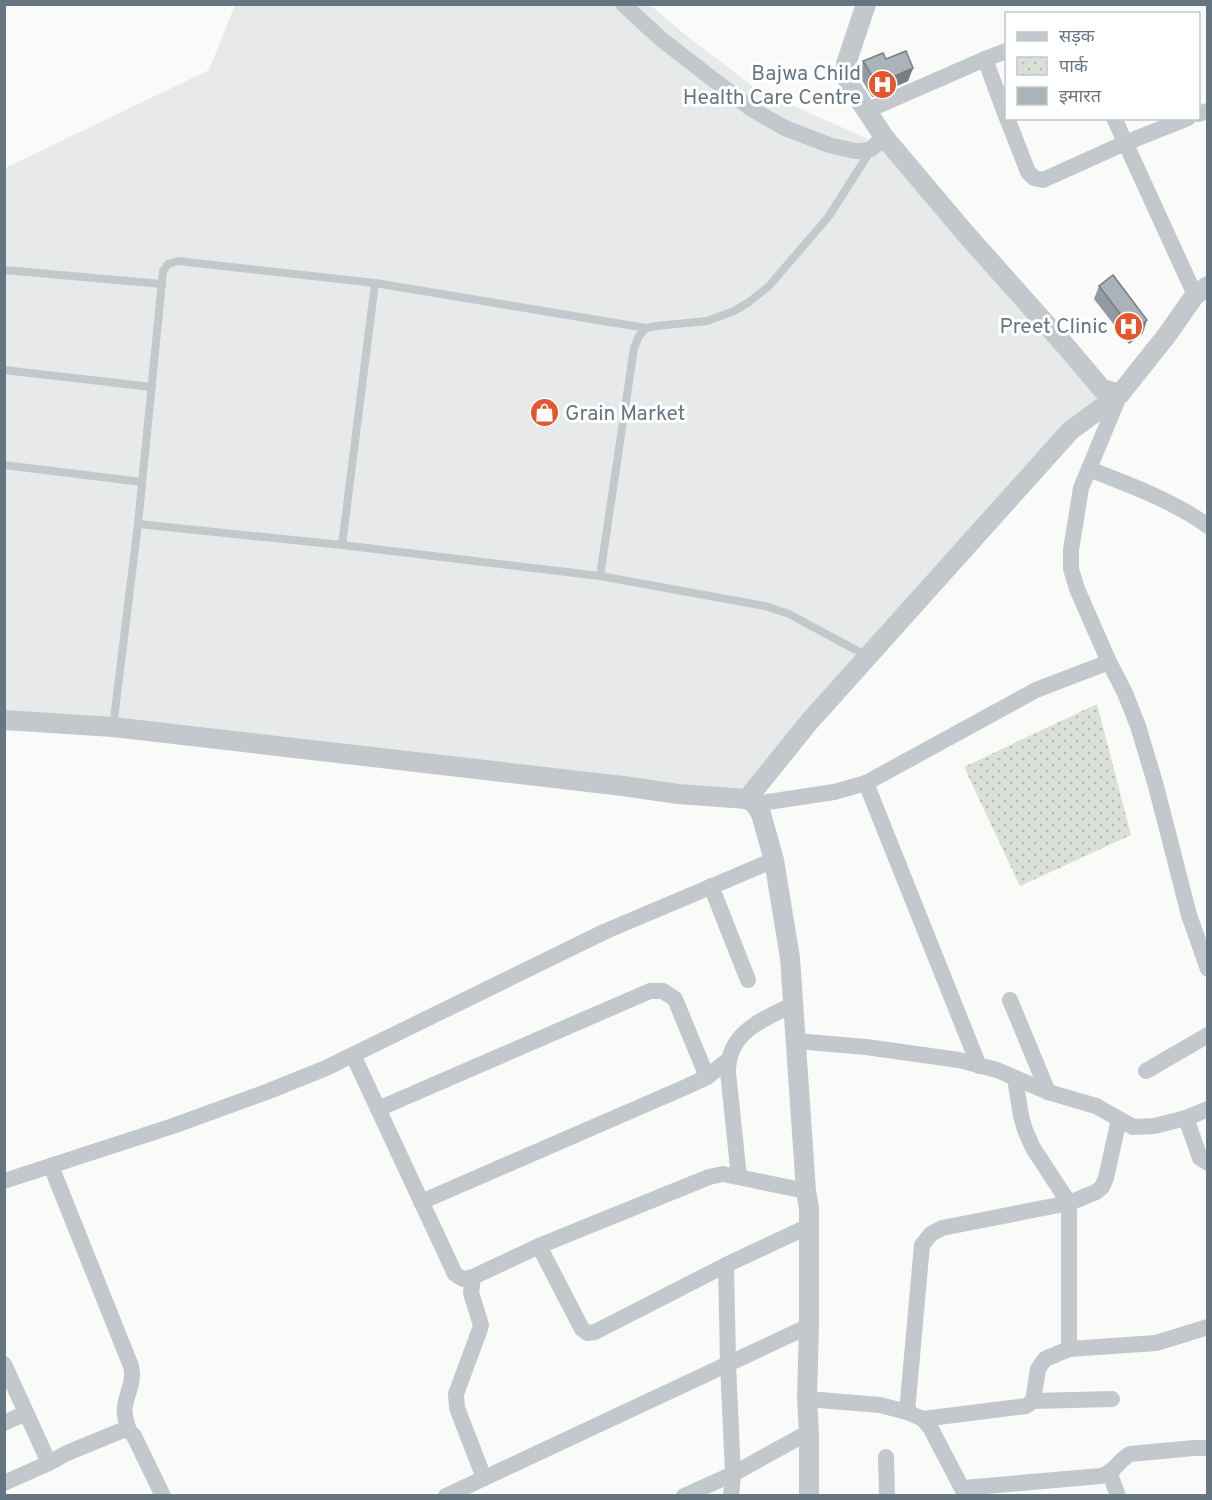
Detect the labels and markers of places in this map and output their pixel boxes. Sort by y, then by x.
place label: Bajwa Child Health Care Centre [683,61,861,112]
hospital icon: Bajwa Child Health Care Centre [866,69,898,101]
hospital icon: Preet Clinic [1113,310,1145,342]
place label: Preet Clinic [999,314,1108,341]
shop icon: Grain Market [528,397,560,429]
place label: Grain Market [565,401,686,428]

